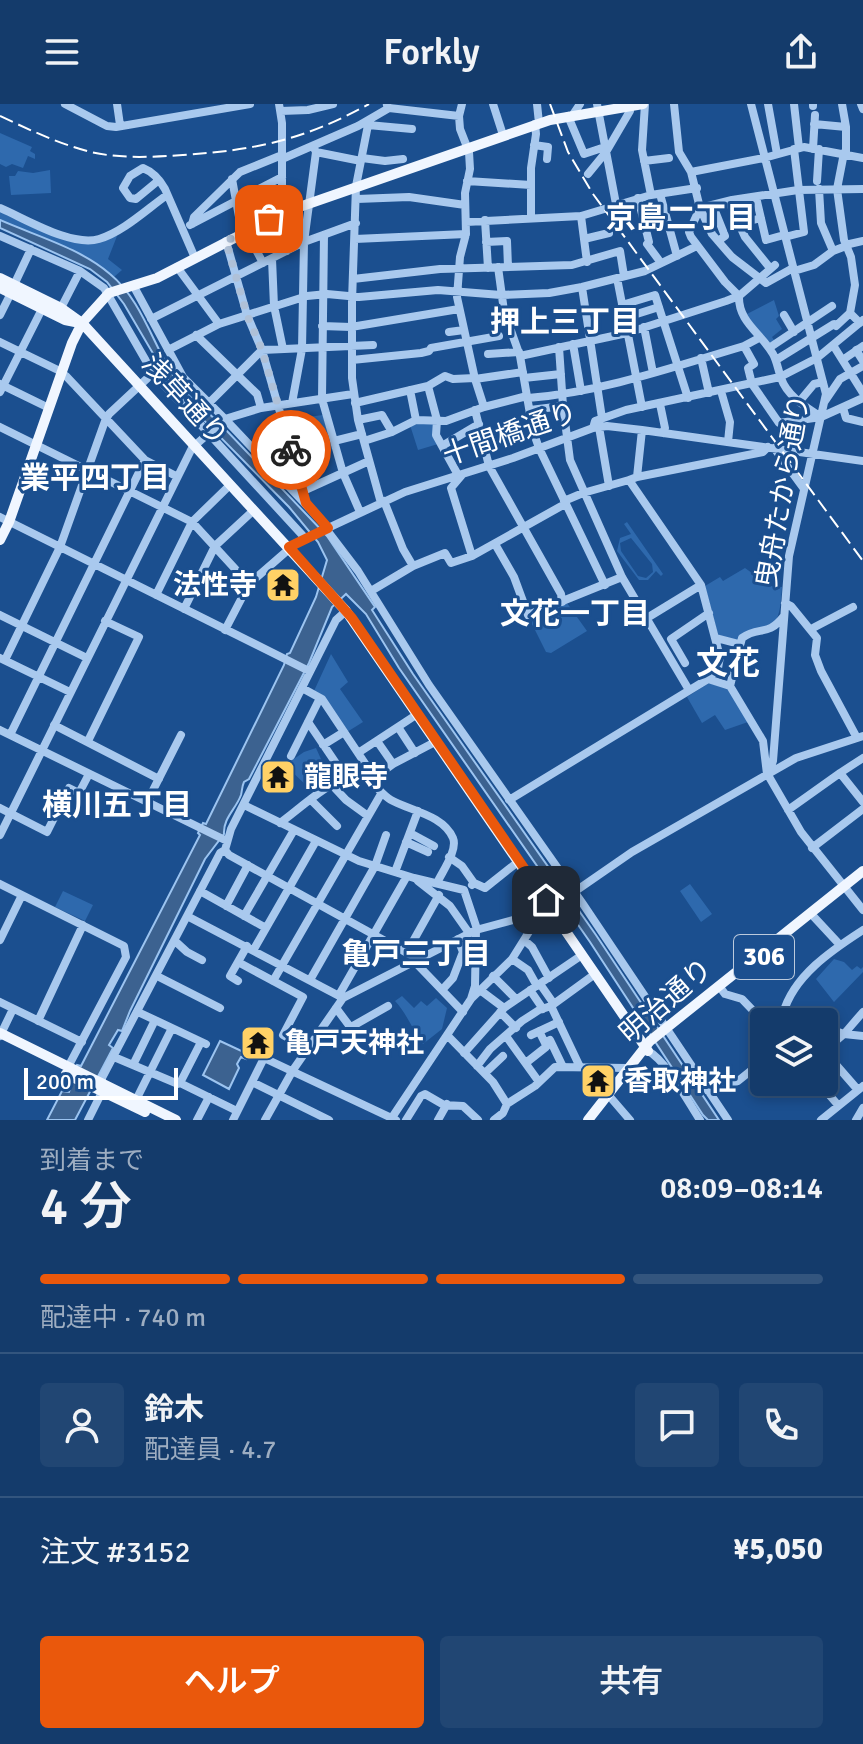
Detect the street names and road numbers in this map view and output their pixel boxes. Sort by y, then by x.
street label: 浅草通り [135,347,235,453]
street label: 曳舟たから通り [749,392,817,590]
street label: 十間橋通り [438,395,582,473]
road number: 306 [734,935,794,979]
street label: 明治通り [613,951,719,1051]

